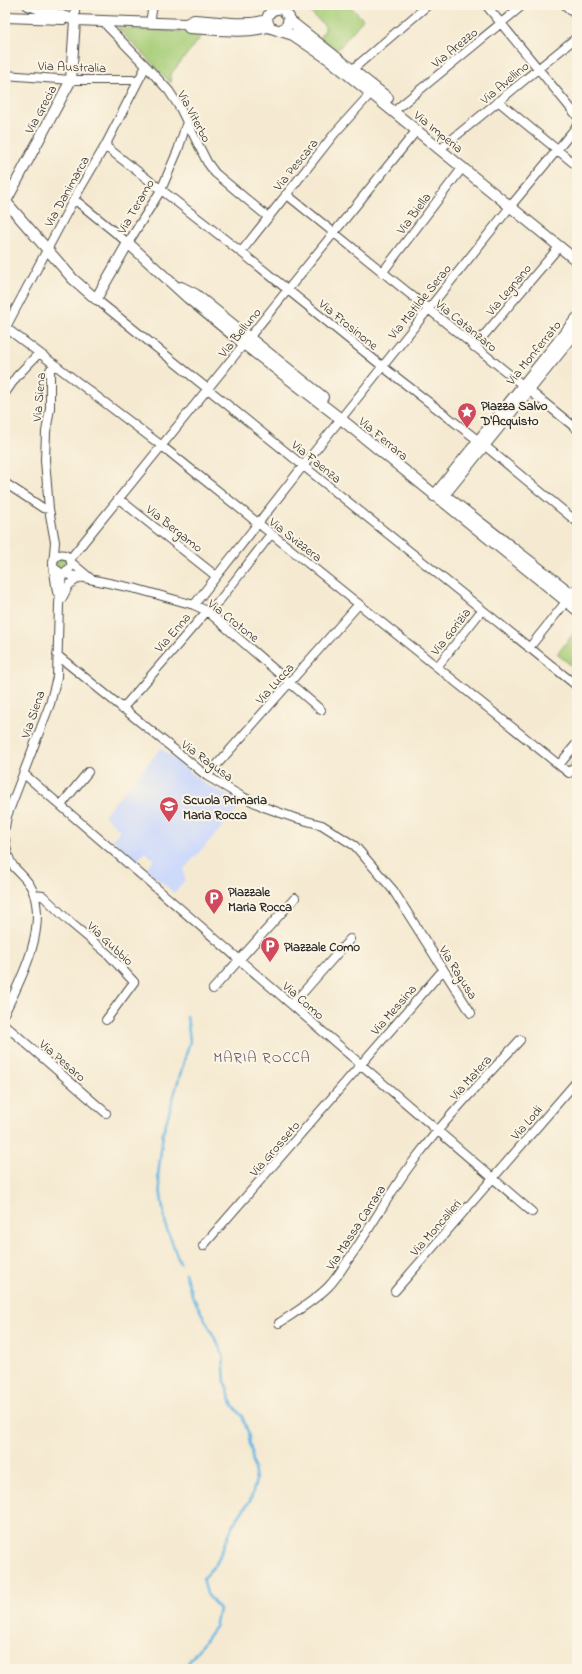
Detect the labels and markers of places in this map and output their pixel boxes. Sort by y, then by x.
place label: Piazza Salvo D'Acquisto [480,397,548,431]
place icon: Piazza Salvo D'Acquisto [456,401,478,429]
place label: Scuola Primaria Maria Rocca [183,791,267,825]
school or university icon: Scuola Primaria Maria Rocca [158,795,180,823]
place label: Piazzale Maria Rocca [228,883,292,917]
parking icon: Piazzale Maria Rocca [203,887,225,915]
parking icon: Piazzale Como [259,935,281,963]
place label: Piazzale Como [284,938,360,957]

